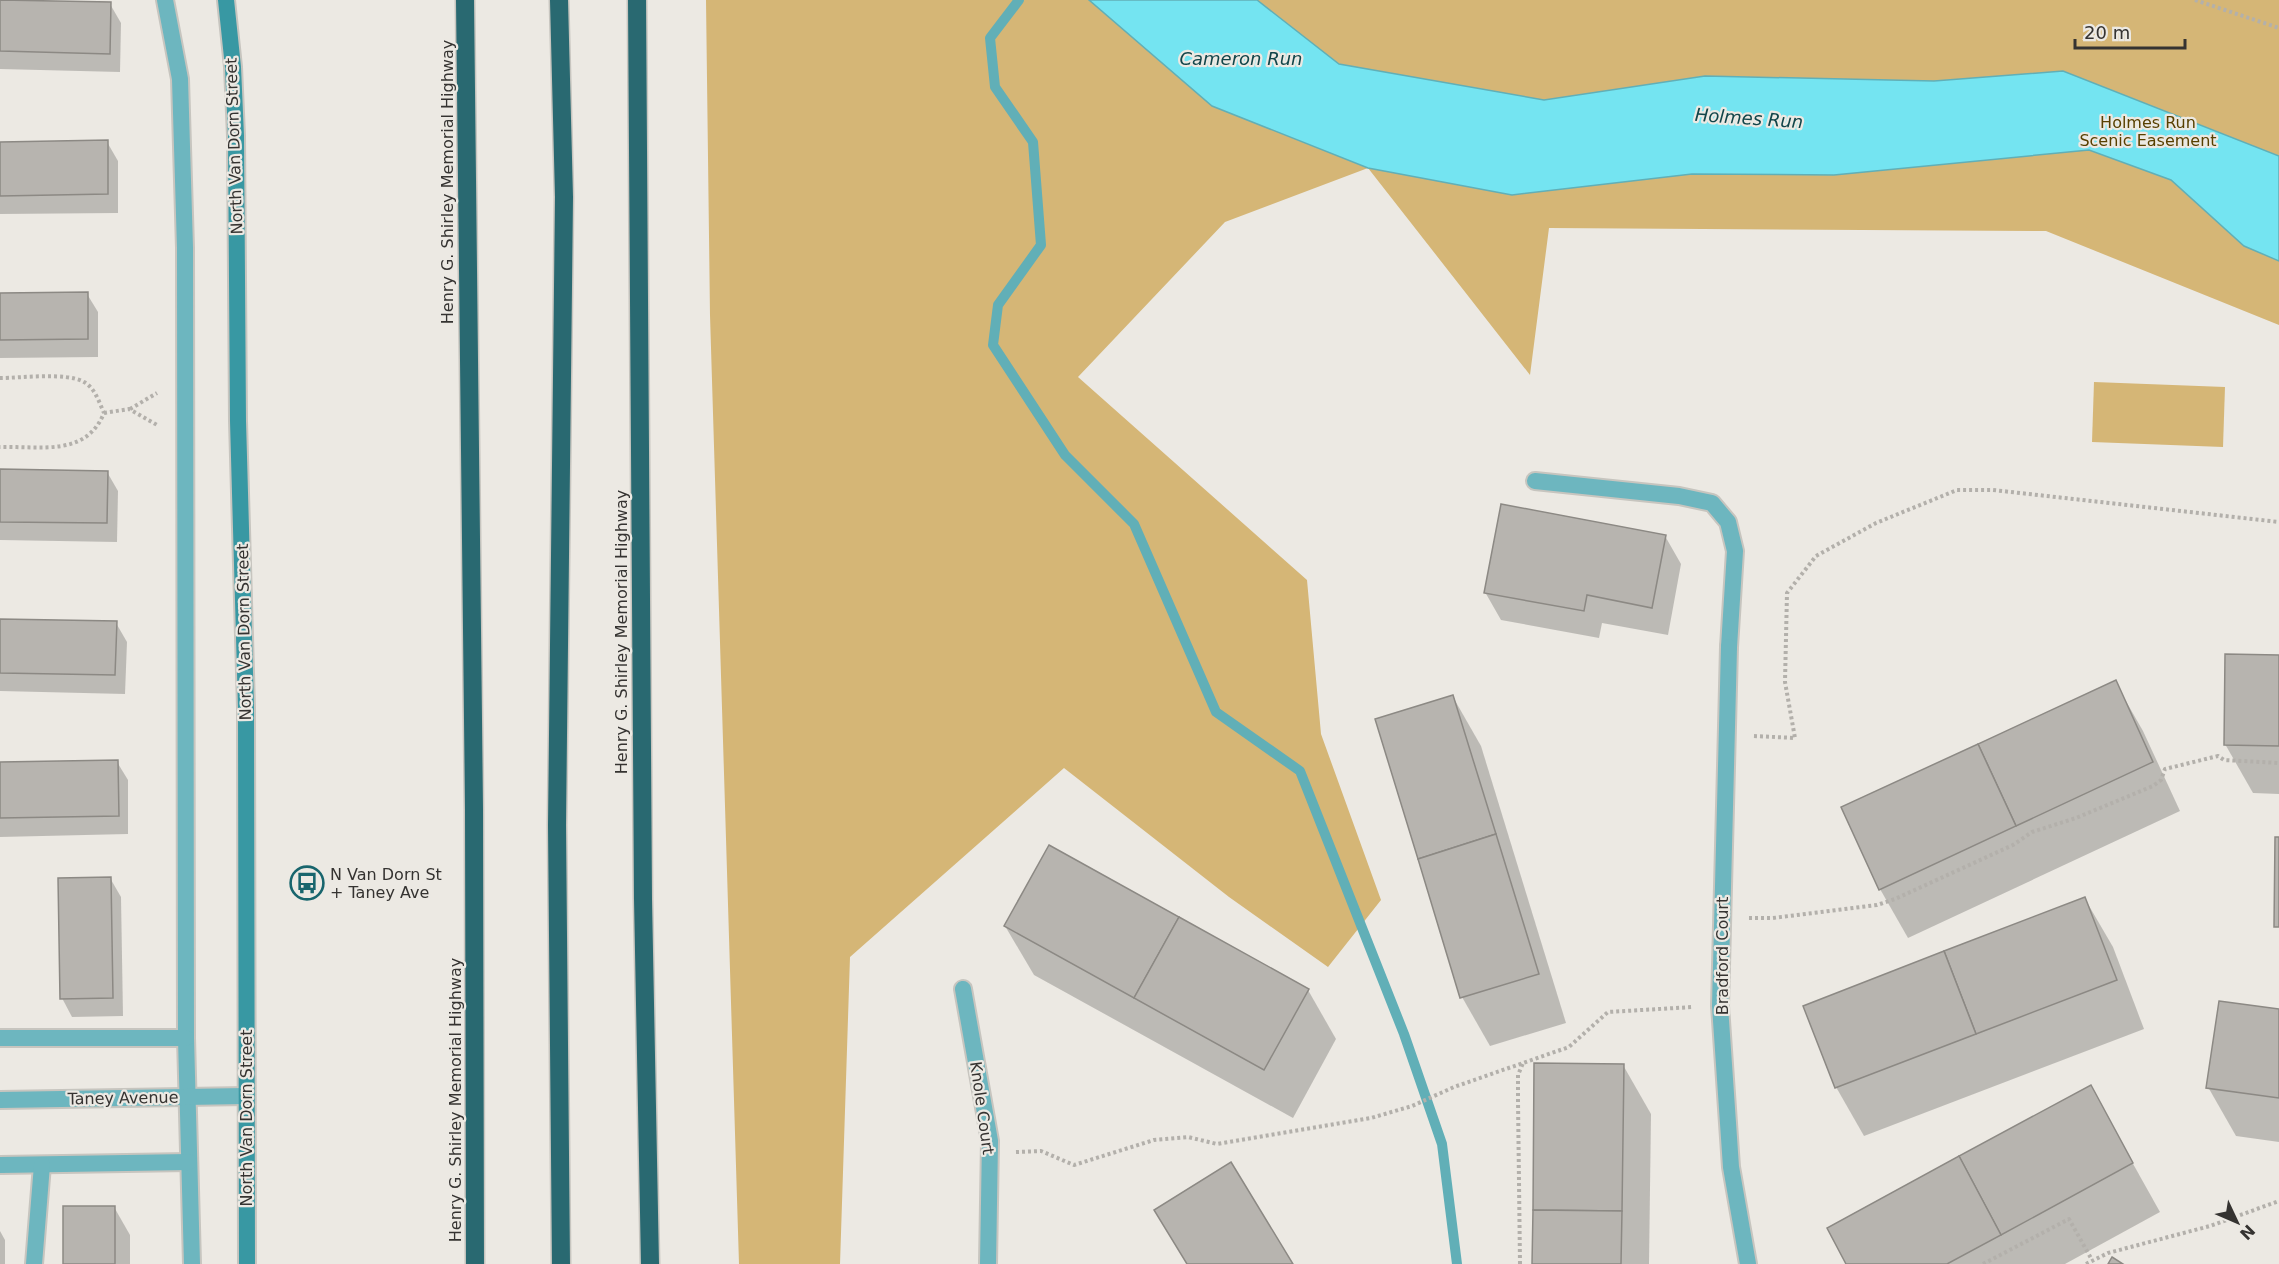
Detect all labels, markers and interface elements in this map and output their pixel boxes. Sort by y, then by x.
scale bar [2075,12,2184,50]
text: 20 m [2084,22,2130,43]
street label: Henry G. Shirley Memorial Highway [438,40,457,324]
water label: Cameron Run [1179,48,1303,69]
street label: North Van Dorn Street [221,57,247,235]
water label: Holmes Run [1694,104,1804,132]
park label: Holmes Run Scenic Easement [2079,113,2217,150]
street label: Henry G. Shirley Memorial Highway [612,490,631,774]
street label: North Van Dorn Street [233,543,255,721]
bus stop icon: N Van Dorn St + Taney Ave [289,865,325,901]
place label: N Van Dorn St + Taney Ave [330,865,442,902]
street label: Bradford Court [1713,897,1732,1015]
street label: Henry G. Shirley Memorial Highway [446,958,465,1242]
street label: North Van Dorn Street [237,1030,256,1206]
street label: Knole Court [966,1060,998,1156]
street label: Taney Avenue [66,1088,179,1108]
north arrow [2207,1192,2267,1252]
text: N [2236,1221,2259,1243]

